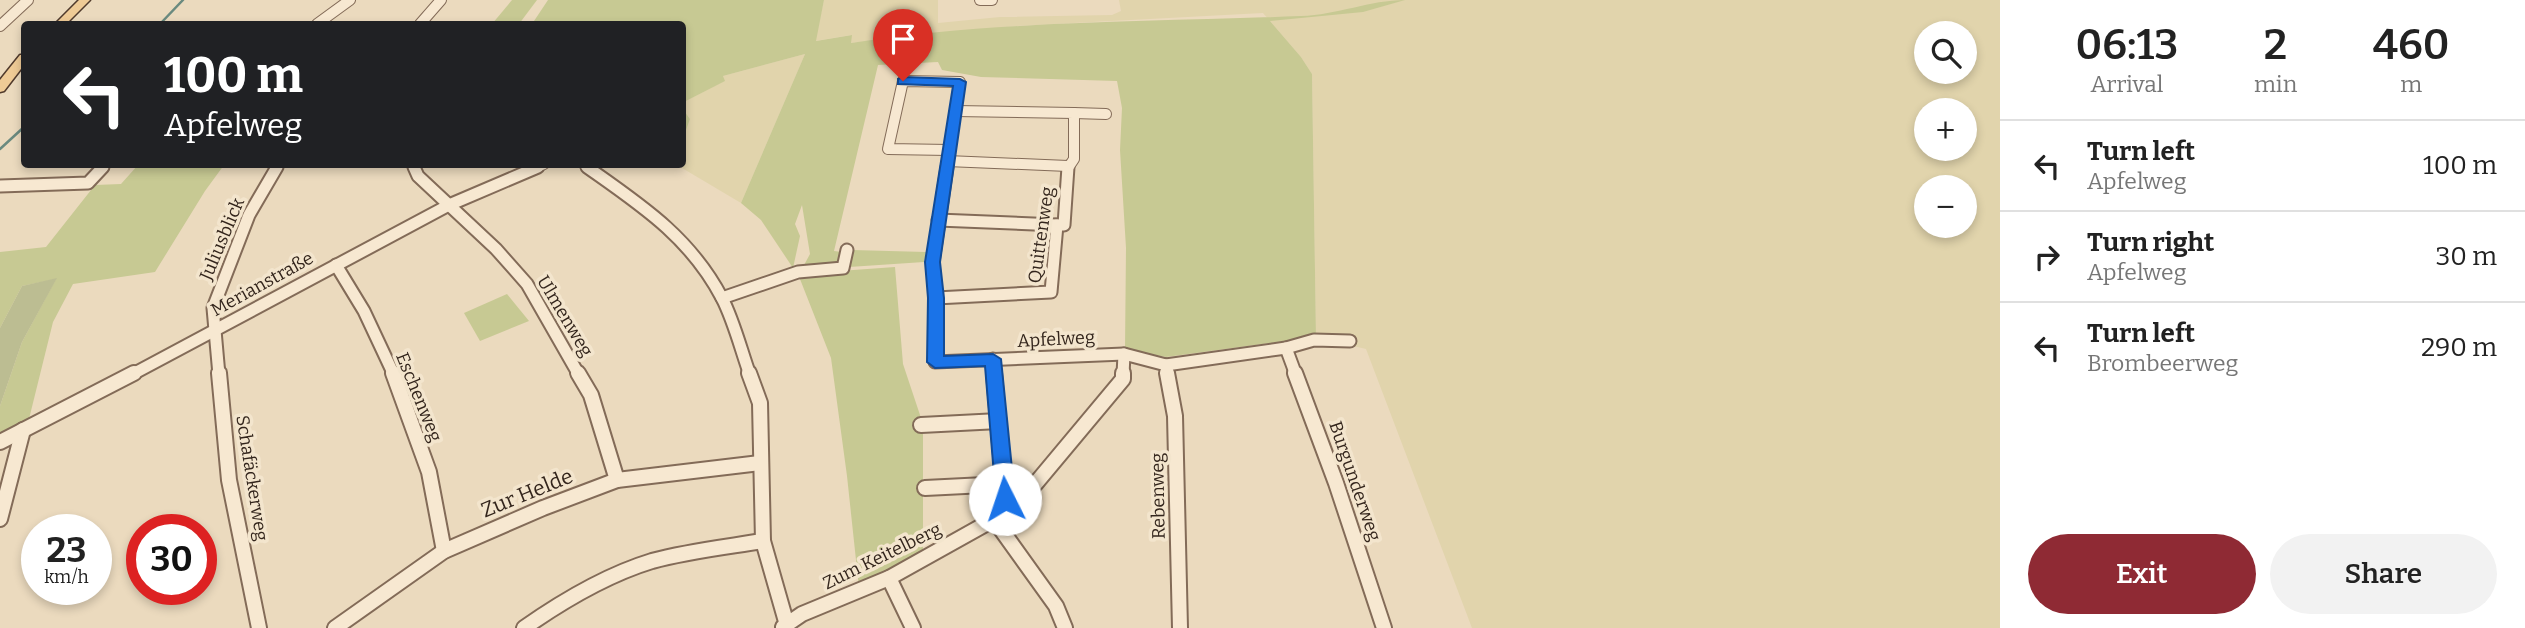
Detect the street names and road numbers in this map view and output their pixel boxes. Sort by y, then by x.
street label: Quittenweg [1023,185,1059,285]
street label: Juliusblick [194,194,249,284]
street label: Merianstraße [207,247,317,321]
street label: Ulmenweg [532,271,598,361]
street label: Apfelweg [1017,326,1095,352]
street label: Eschenweg [391,349,447,445]
street label: Schafäckerweg [231,414,273,542]
street label: Burgunderweg [1324,418,1386,544]
street label: Rebenweg [1146,453,1170,539]
street label: Zur Helde [477,463,577,523]
street label: Zum Keitelberg [819,518,945,594]

